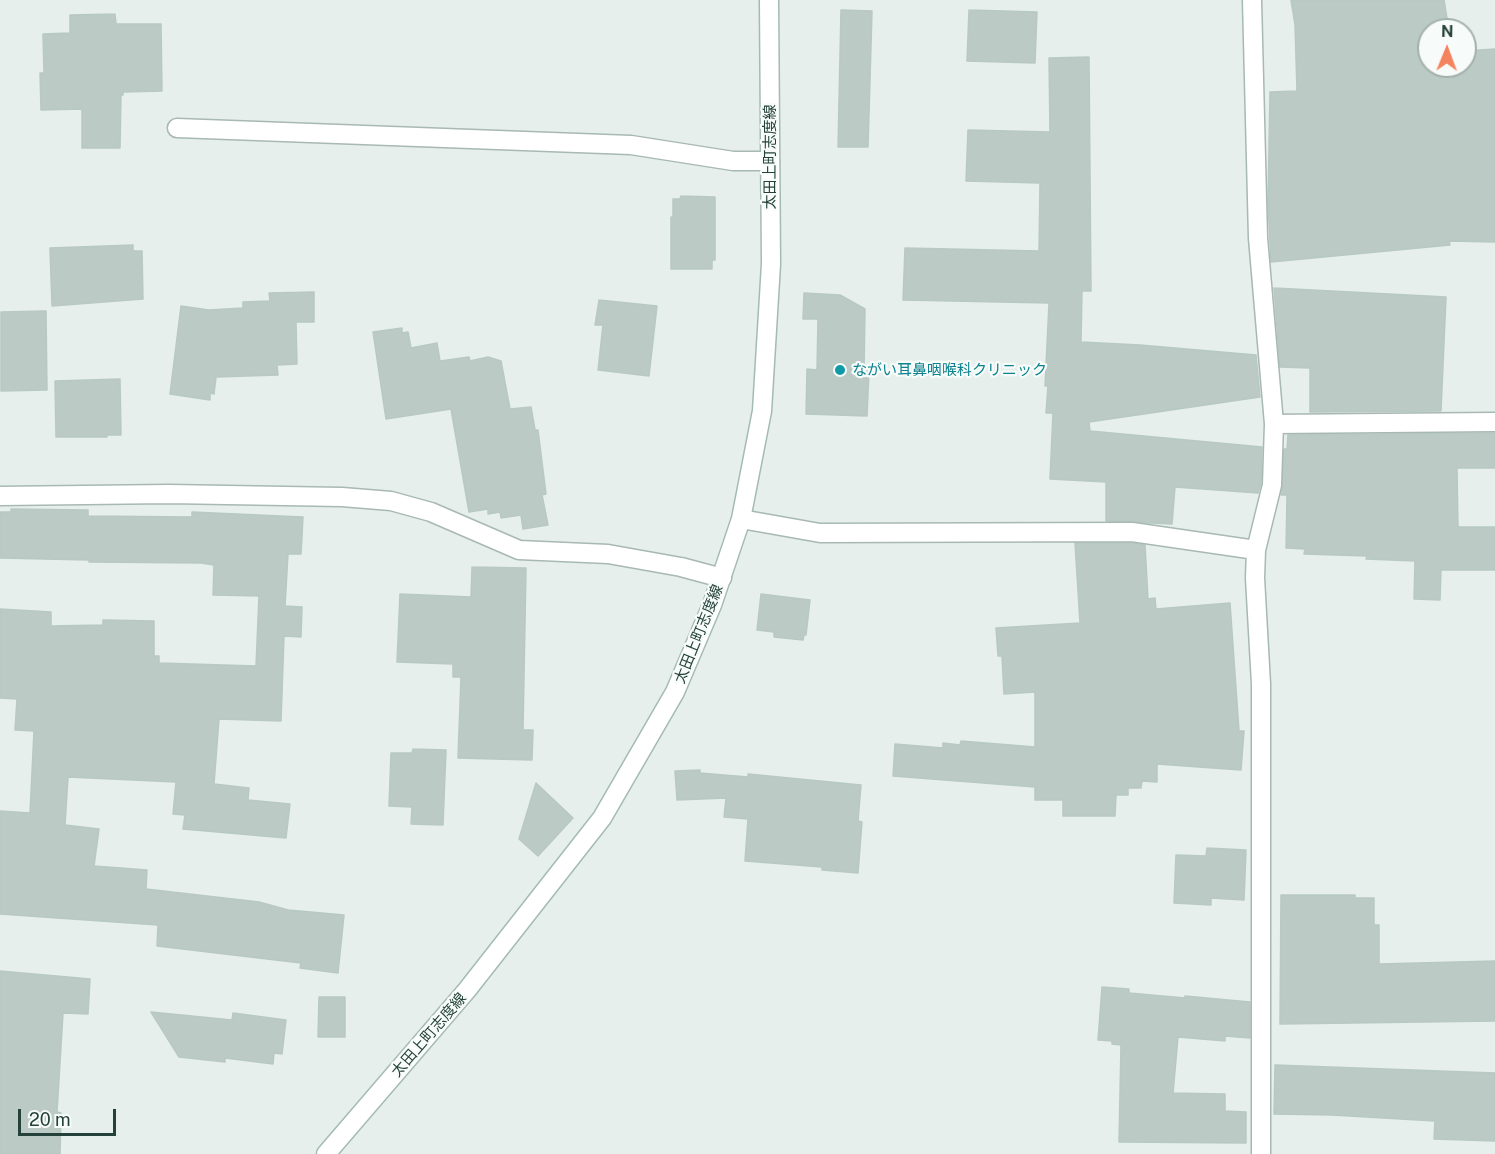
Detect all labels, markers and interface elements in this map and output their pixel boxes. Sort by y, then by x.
north arrow [1417,18,1477,78]
text: N [1441,22,1454,41]
street label: 太田上町志度線 [761,105,779,209]
place label: ながい耳鼻咽喉科クリニック [852,361,1047,379]
marker: ながい耳鼻咽喉科クリニック [833,363,847,377]
street label: 太田上町志度線 [671,582,727,686]
street label: 太田上町志度線 [388,989,470,1081]
scale bar [21,1097,118,1135]
text: 20 m [29,1109,71,1130]

